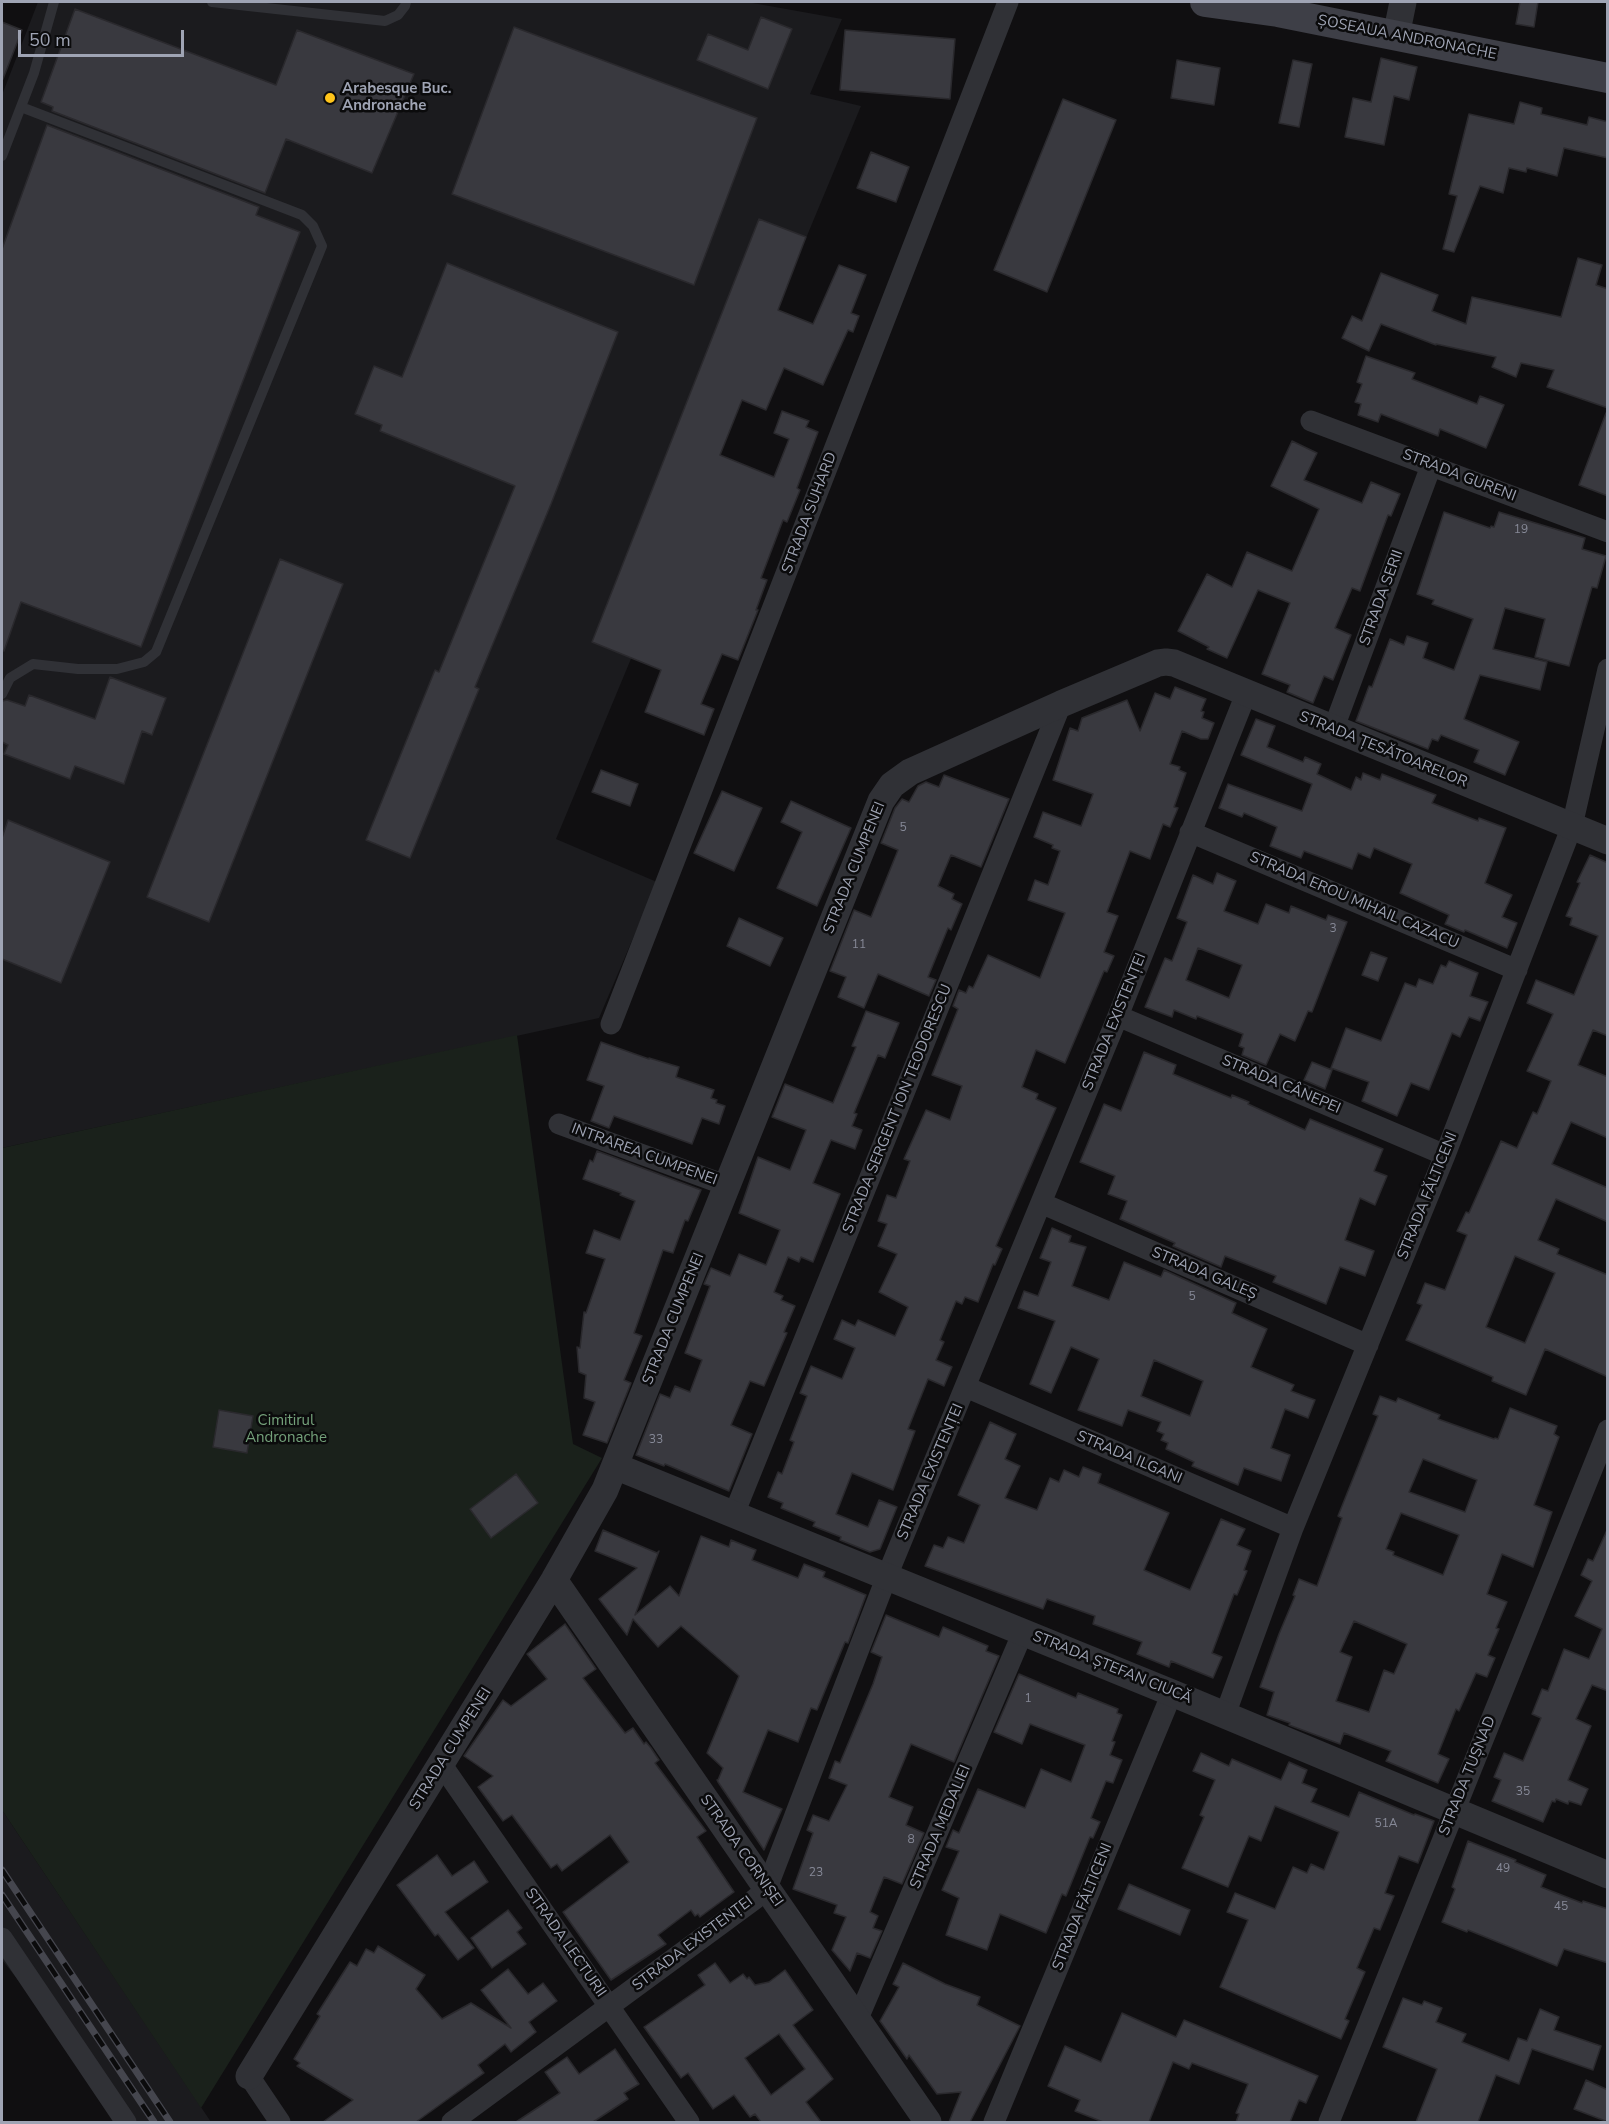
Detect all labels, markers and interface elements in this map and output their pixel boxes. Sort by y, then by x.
street label: ȘOSEAUA ANDRONACHE [1316,12,1498,64]
scale bar [21,18,188,56]
text: 50 m [29,28,71,52]
place label: Arabesque Buc. Andronache [342,80,451,115]
marker: Arabesque Buc. Andronache [323,91,337,105]
street label: STRADA GURENI [1400,446,1518,506]
street label: STRADA SUHARD [779,450,841,576]
house number: 19 [1514,523,1528,537]
street label: STRADA SERII [1356,548,1408,648]
street label: STRADA ȚESĂTOARELOR [1296,708,1470,792]
street label: STRADA CUMPENEI [820,800,890,936]
house number: 5 [899,821,907,835]
street label: STRADA EROU MIHAIL CAZACU [1247,849,1461,953]
house number: 3 [1329,922,1337,936]
house number: 11 [852,938,866,952]
street label: STRADA EXISTENȚEI [1079,951,1151,1093]
street label: STRADA SERGENT ION TEODORESCU [840,982,956,1236]
street label: STRADA CÂNEPEI [1219,1052,1343,1118]
street label: INTRAREA CUMPENEI [569,1120,719,1190]
street label: STRADA FĂLTICENI [1394,1130,1462,1262]
street label: STRADA GALEȘ [1149,1244,1259,1304]
street label: STRADA CUMPENEI [639,1251,709,1387]
house number: 5 [1188,1290,1196,1304]
street label: STRADA EXISTENȚEI [894,1401,968,1543]
park label: Cimitirul Andronache [245,1412,327,1447]
street label: STRADA ILGANI [1074,1428,1184,1488]
house number: 33 [649,1433,663,1447]
street label: STRADA ȘTEFAN CIUCĂ [1030,1628,1194,1708]
street label: STRADA CUMPENEI [406,1685,496,1813]
house number: 1 [1024,1692,1032,1706]
street label: STRADA TUȘNAD [1436,1714,1500,1838]
street label: STRADA MEDALIEI [907,1762,975,1892]
house number: 35 [1516,1785,1530,1799]
street label: STRADA CORNIȘEI [696,1792,786,1910]
house number: 51A [1374,1817,1398,1831]
house number: 8 [907,1833,915,1847]
street label: STRADA FĂLTICENI [1049,1841,1117,1973]
house number: 49 [1496,1862,1510,1876]
house number: 23 [809,1866,823,1880]
street label: STRADA LECTURII [521,1885,609,2001]
street label: STRADA EXISTENȚEI [629,1893,757,1995]
house number: 45 [1554,1900,1568,1914]

